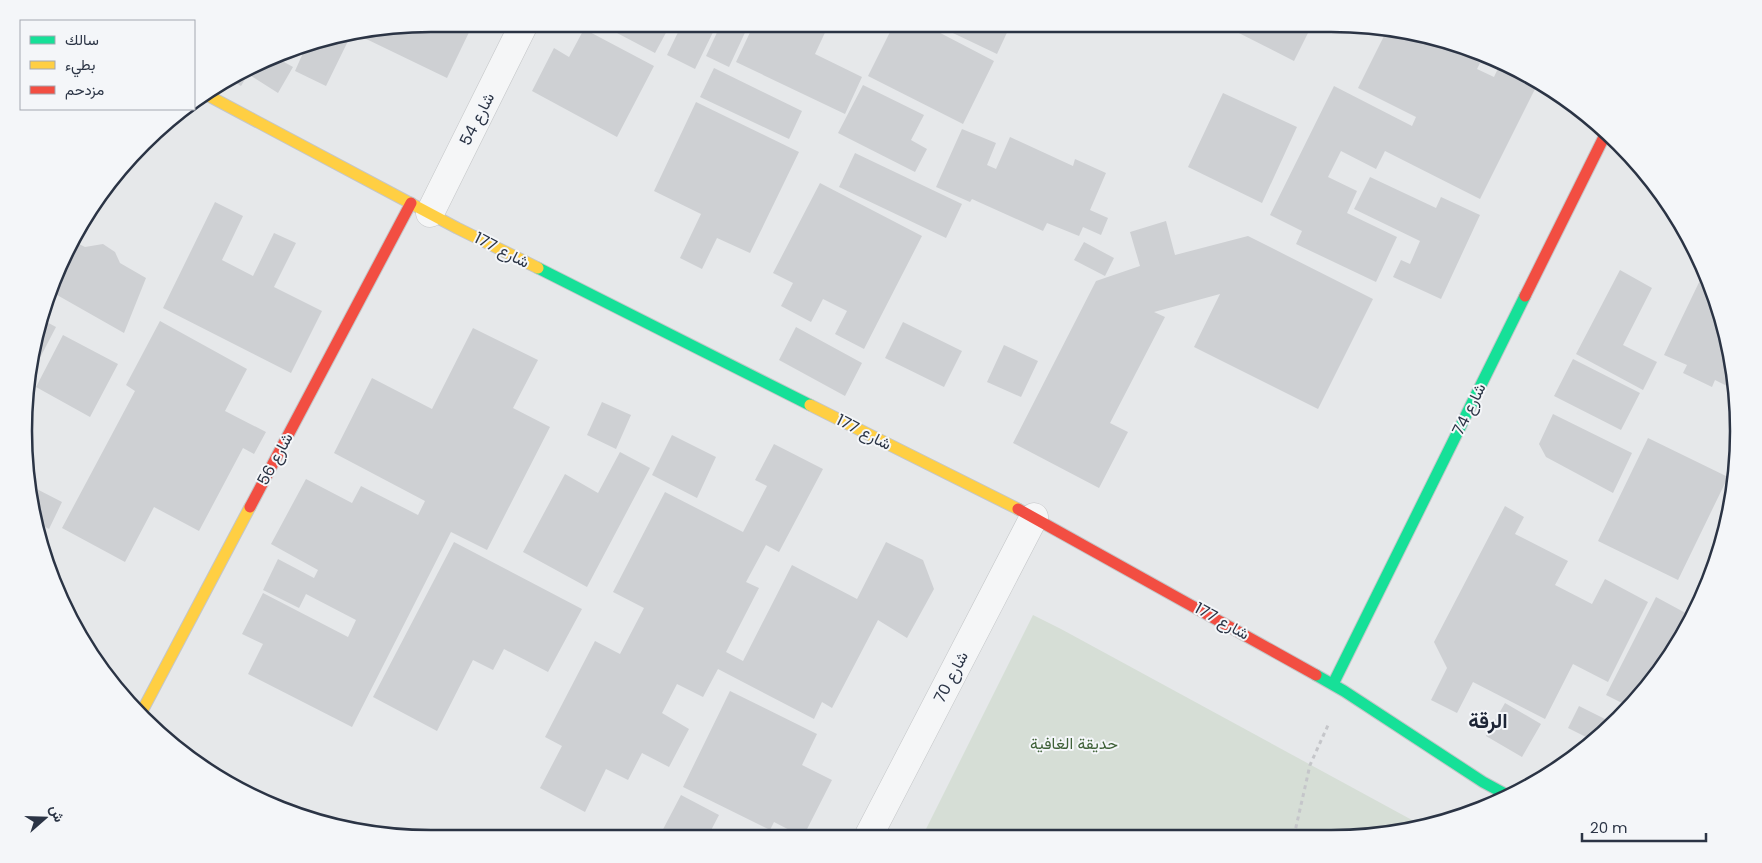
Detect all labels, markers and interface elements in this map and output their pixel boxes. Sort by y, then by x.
legend [20,20,195,110]
text: سالك [65,29,99,50]
text: بطيء [65,54,95,78]
text: مزدحم [65,79,104,100]
street label: شارع 54 [454,89,500,149]
street label: شارع 177 [470,226,534,274]
street label: شارع 74 [1447,379,1491,439]
street label: شارع 177 [832,408,896,456]
street label: شارع 56 [252,429,298,489]
street label: شارع 177 [1191,597,1253,645]
street label: شارع 70 [928,647,974,707]
district label: الرقة [1468,706,1508,735]
park label: حديقة الغافية [1030,732,1118,755]
north arrow [20,793,70,843]
text: ش [45,802,70,825]
scale bar [1582,810,1706,842]
text: 20 m [1590,817,1628,838]

